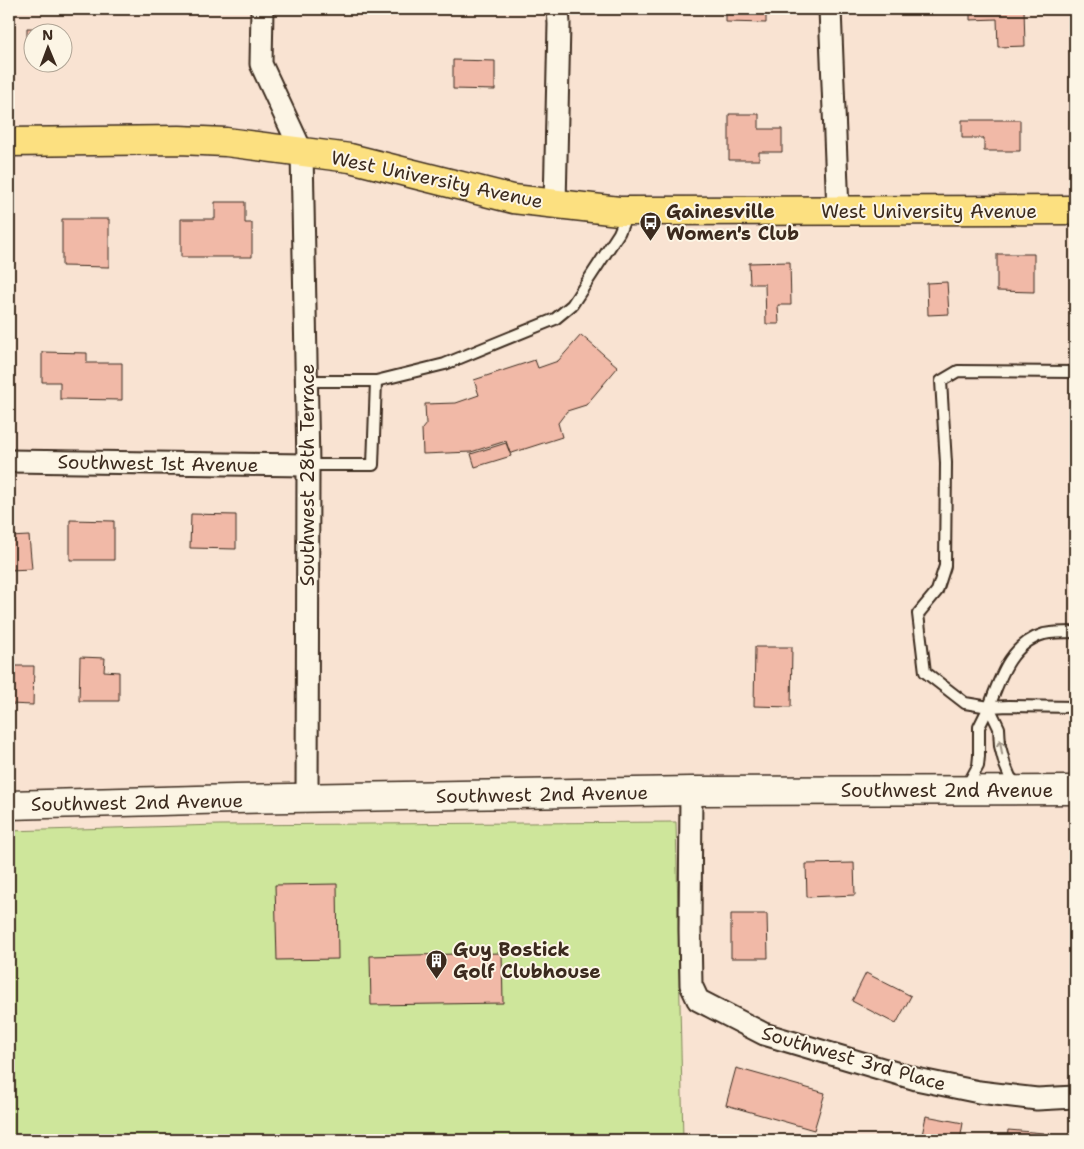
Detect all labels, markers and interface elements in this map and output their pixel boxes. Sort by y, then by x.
north arrow [22,22,72,72]
text: N [42,26,53,44]
street label: West University Avenue [329,145,545,214]
place label: Gainesville Women's Club [666,199,799,246]
street label: West University Avenue [821,199,1037,224]
bus stop icon: Gainesville Women's Club [638,210,662,241]
street label: Southwest 28th Terrace [295,364,320,586]
street label: Southwest 1st Avenue [57,449,259,478]
one-way arrow [995,739,1005,755]
street label: Southwest 2nd Avenue [841,778,1053,803]
street label: Southwest 2nd Avenue [436,780,648,809]
street label: Southwest 2nd Avenue [31,788,243,817]
place label: Guy Bostick Golf Clubhouse [453,937,601,984]
building icon: Guy Bostick Golf Clubhouse [425,948,449,979]
street label: Southwest 3rd Place [759,1020,949,1097]

